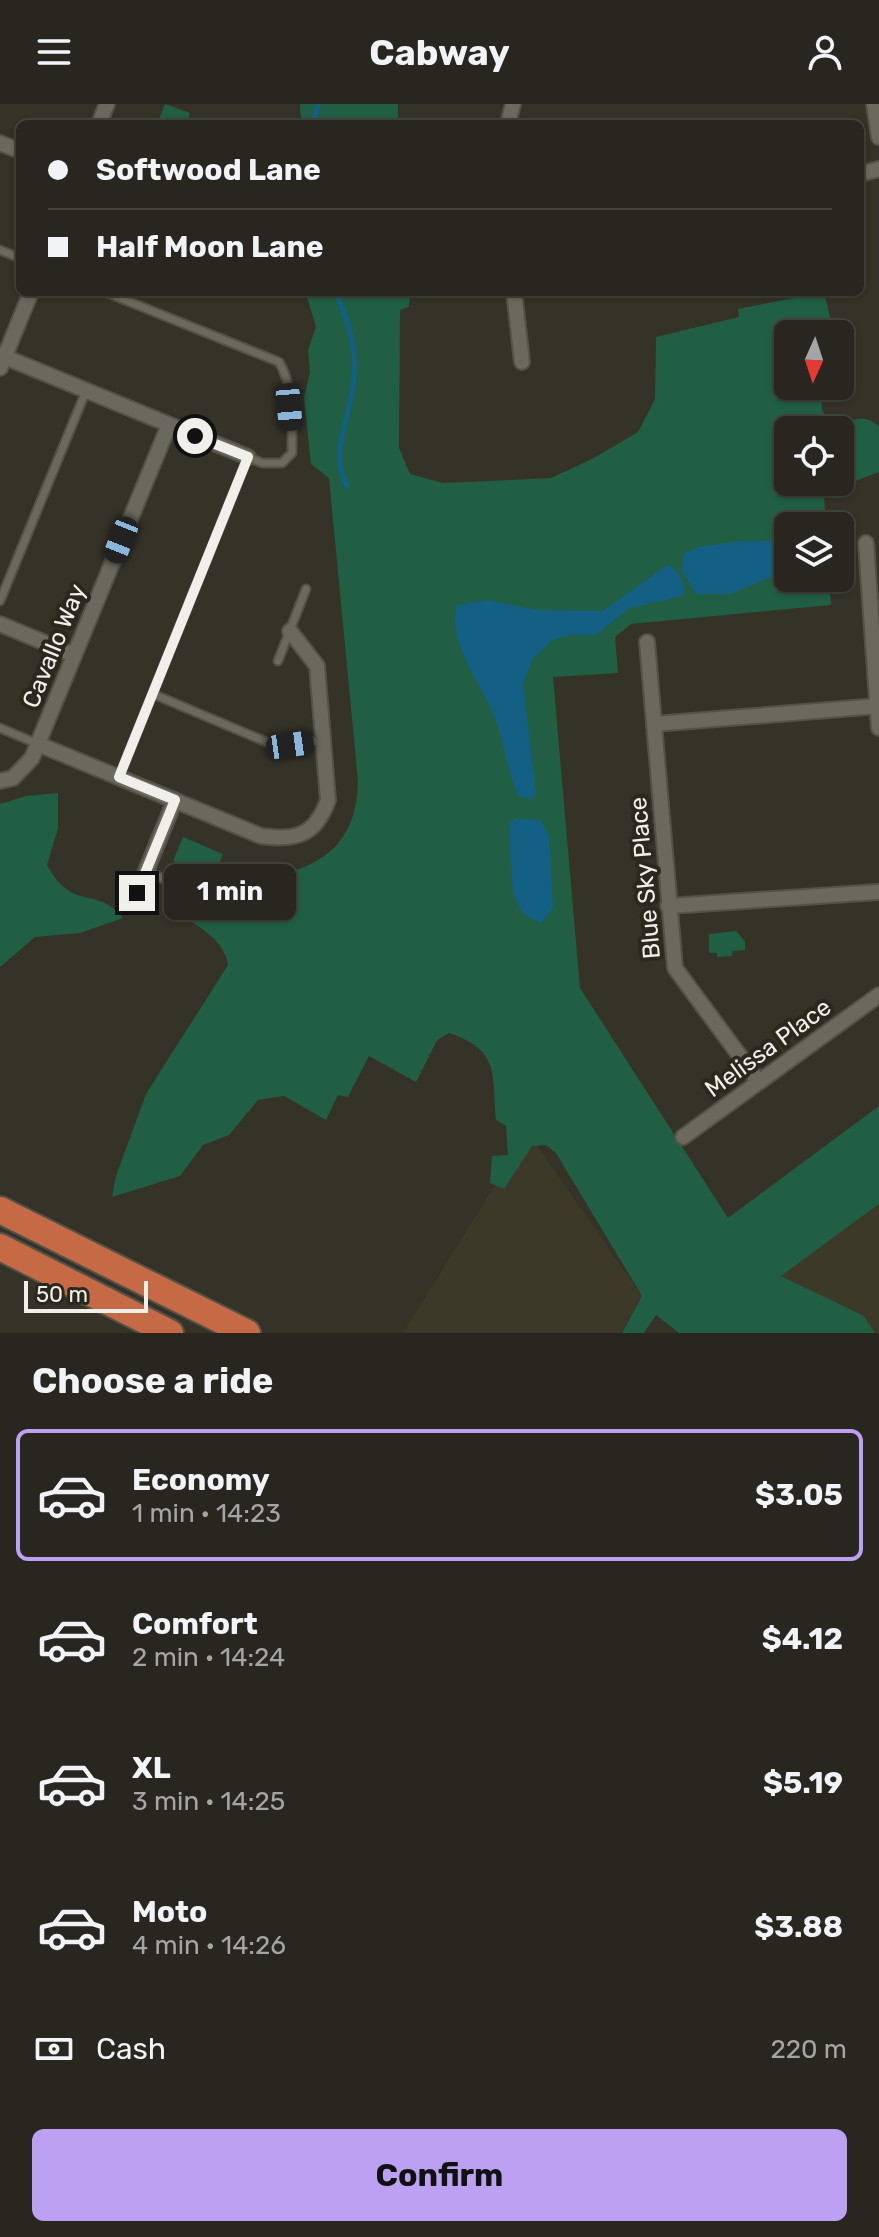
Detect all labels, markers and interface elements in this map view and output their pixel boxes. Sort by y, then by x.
icon: menu [32,30,76,74]
icon: person [803,30,847,74]
text: Cabway [369,31,510,74]
text: Softwood Lane [96,152,321,188]
text: Half Moon Lane [96,229,324,265]
north arrow [774,320,854,400]
map controls [774,320,854,592]
car [275,382,303,432]
button: locate [774,416,854,496]
route start [177,418,213,454]
button: layers [774,512,854,592]
car [101,513,141,567]
street label: Cavallo Way [17,580,91,712]
car [265,730,315,760]
street label: Blue Sky Place [624,796,666,960]
callout: 1 min [165,865,297,921]
route end [119,875,155,911]
text: 1 min [197,876,263,907]
street label: Melissa Place [700,993,836,1103]
scale bar [24,1277,148,1313]
text: 50 m [36,1281,88,1308]
text: Choose a ride [32,1359,273,1402]
icon: car [36,1459,108,1531]
text: Economy [132,1462,270,1498]
text: $3.05 [755,1477,843,1513]
text: 1 min · 14:23 [132,1498,281,1529]
icon: car [36,1603,108,1675]
text: Comfort [132,1606,258,1642]
text: $4.12 [762,1621,843,1657]
text: 2 min · 14:24 [132,1642,285,1673]
icon: car [36,1747,108,1819]
text: XL [132,1750,171,1786]
text: $5.19 [763,1765,843,1801]
text: 3 min · 14:25 [132,1786,285,1817]
icon: car [36,1891,108,1963]
text: Moto [132,1894,207,1930]
text: $3.88 [754,1909,843,1945]
text: 4 min · 14:26 [132,1930,286,1961]
icon: cash [32,2027,76,2071]
text: Cash [96,2031,166,2067]
text: 220 m [770,2034,847,2065]
button: Confirm [32,2129,847,2221]

